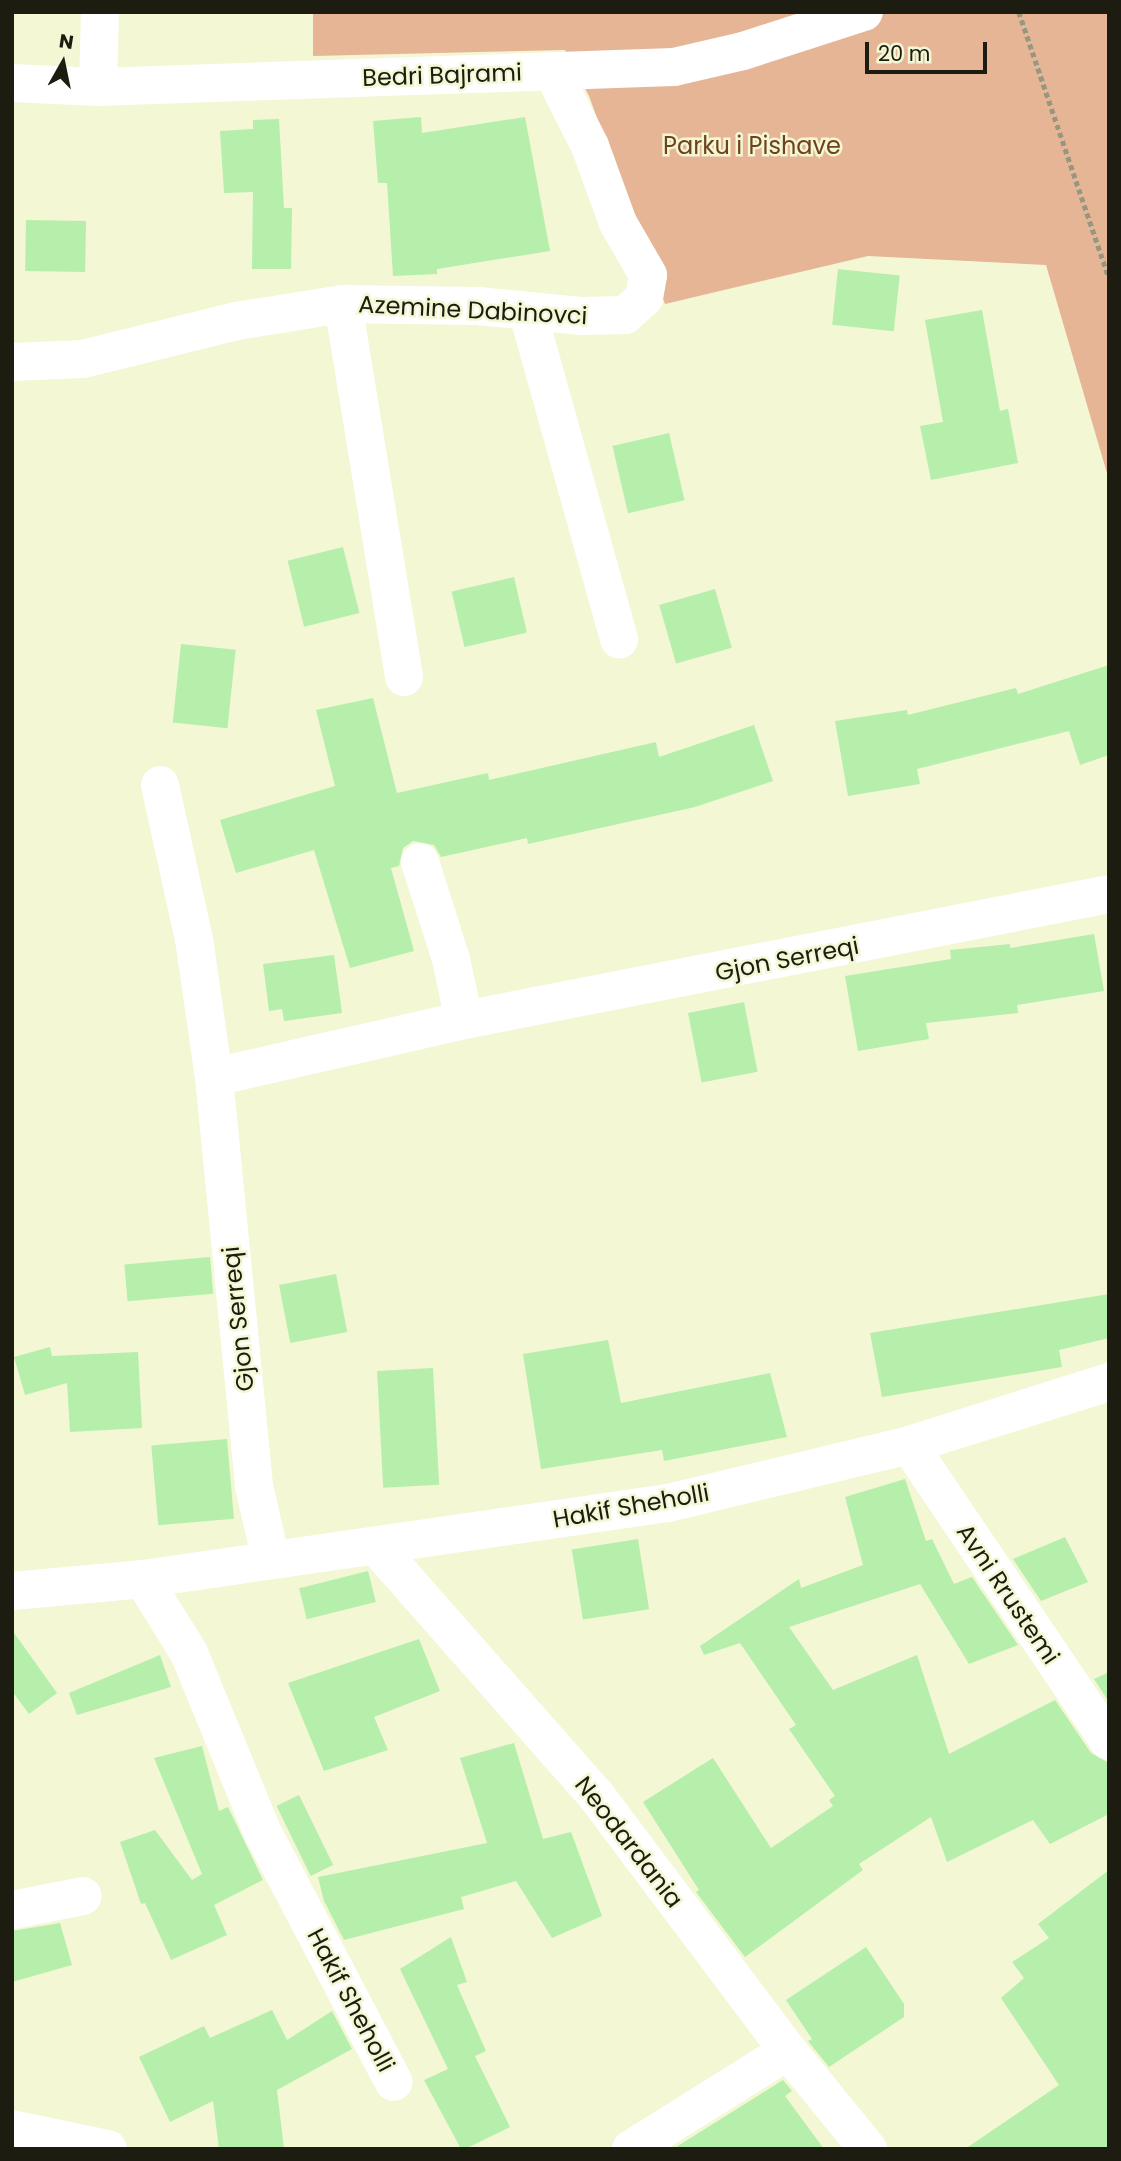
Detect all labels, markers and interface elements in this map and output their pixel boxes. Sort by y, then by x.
text: N [57,27,76,56]
north arrow [28,28,98,98]
scale bar [869,28,992,72]
text: 20 m [878,39,931,68]
street label: Bedri Bajrami [362,58,522,92]
park label: Parku i Pishave [663,132,841,160]
street label: Azemine Dabinovci [358,290,588,330]
street label: Gjon Serreqi [713,931,861,987]
street label: Gjon Serreqi [216,1245,260,1393]
street label: Hakif Sheholli [551,1478,711,1534]
street label: Avni Rrustemi [950,1518,1066,1670]
street label: Neodardania [569,1771,689,1913]
street label: Hakif Sheholli [301,1923,401,2077]

